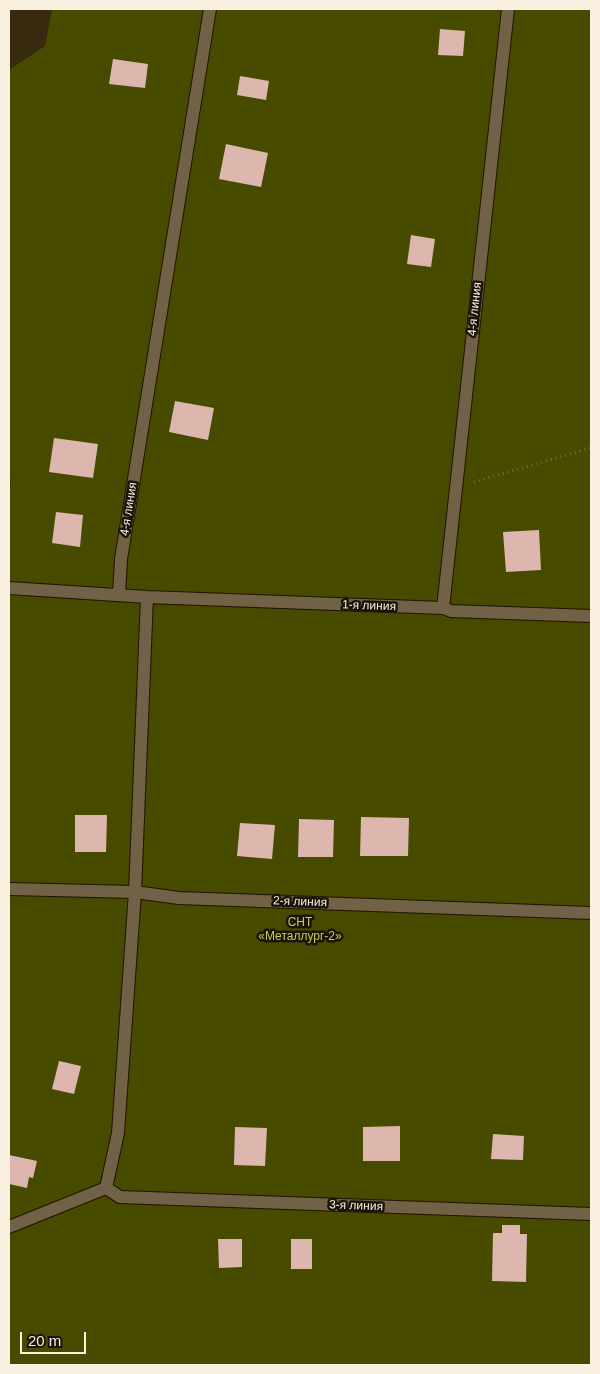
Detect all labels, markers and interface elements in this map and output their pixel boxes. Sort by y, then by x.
street label: 4-я линия [465,281,485,337]
street label: 4-я линия [118,481,140,537]
street label: 1-я линия [342,598,396,614]
street label: 2-я линия [273,894,327,910]
park label: СНТ «Металлург-2» [258,916,342,944]
street label: 3-я линия [329,1198,383,1214]
scale bar [22,1322,89,1354]
text: 20 m [28,1332,61,1349]

